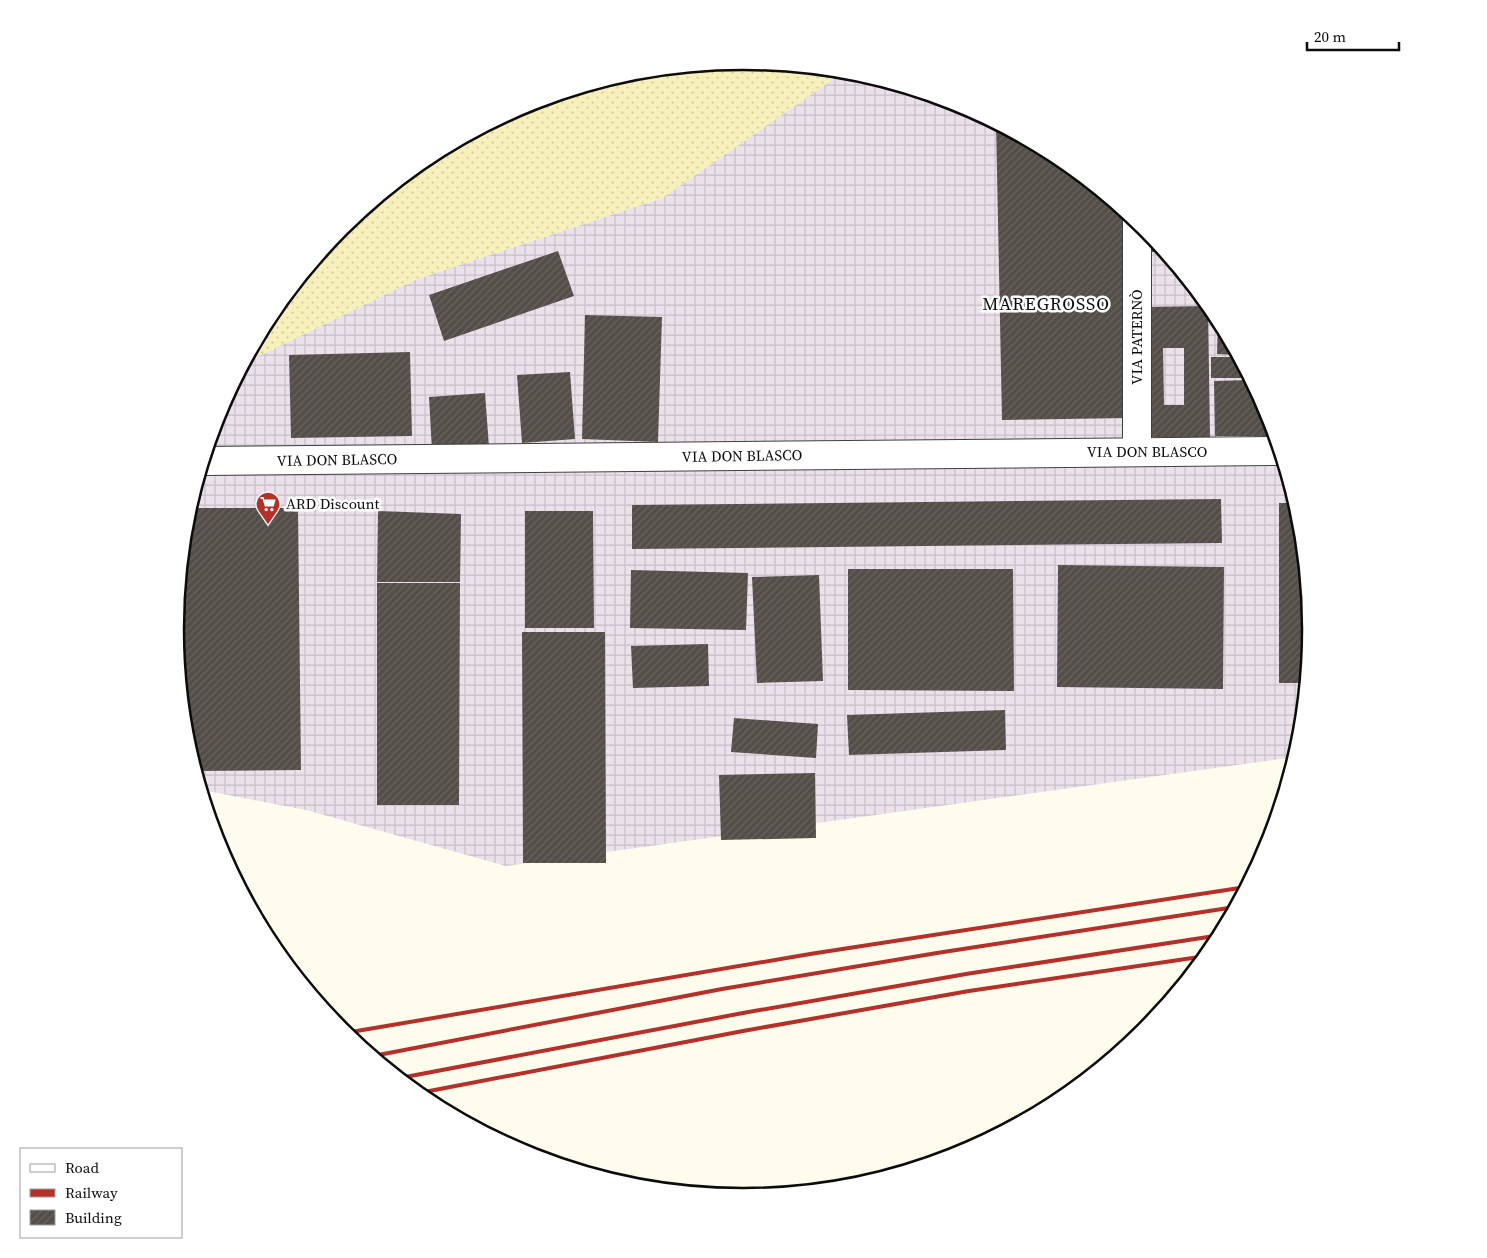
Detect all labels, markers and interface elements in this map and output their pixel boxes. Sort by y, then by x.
scale bar [1307,20,1400,52]
text: 20 m [1314,26,1346,47]
street label: VIA PATERNÒ [1126,289,1147,385]
district label: MAREGROSSO [982,291,1110,316]
street label: VIA DON BLASCO [1087,441,1207,462]
street label: VIA DON BLASCO [682,444,802,467]
street label: VIA DON BLASCO [277,448,397,471]
supermarket icon: ARD Discount [255,491,281,525]
place label: ARD Discount [286,493,380,514]
legend [20,1148,182,1238]
text: Road [65,1157,99,1178]
text: Railway [65,1182,118,1203]
text: Building [65,1207,122,1228]

